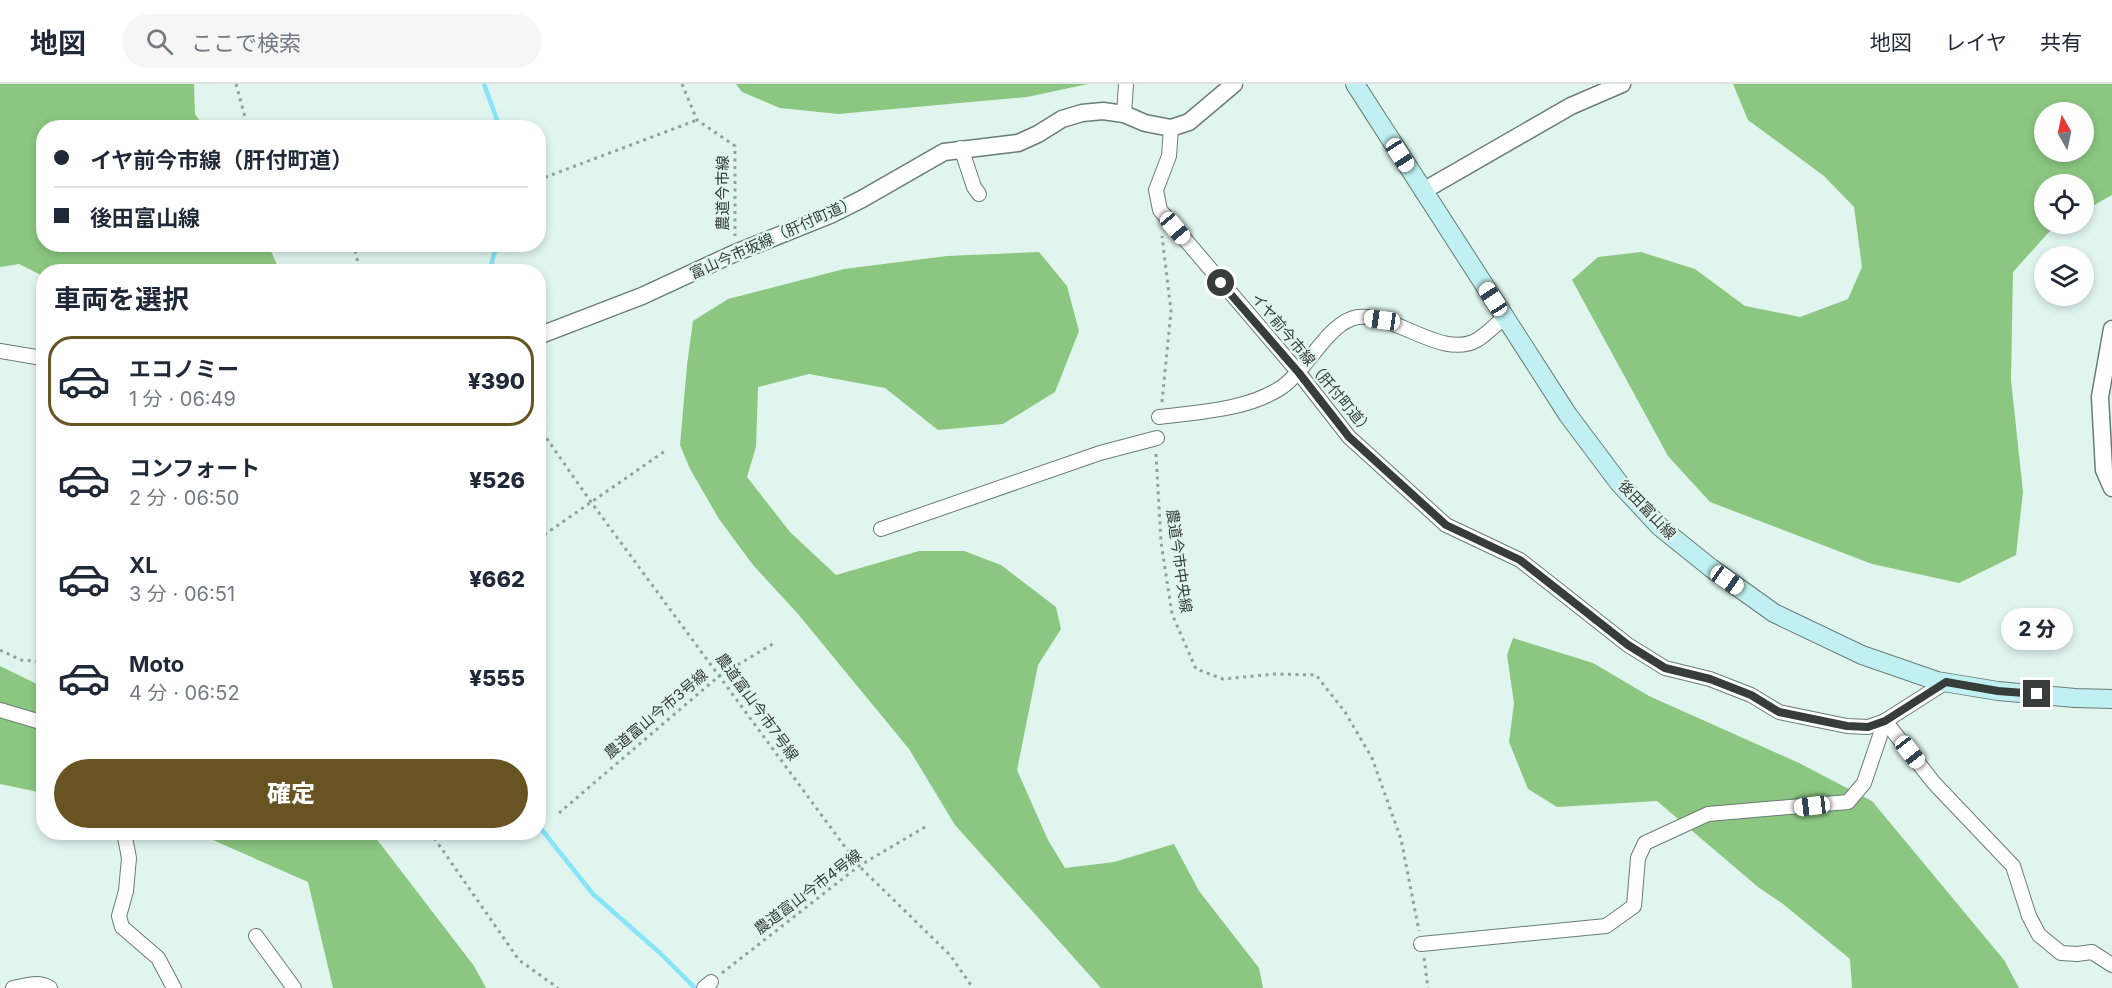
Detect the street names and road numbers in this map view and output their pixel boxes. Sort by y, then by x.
street label: 農道今市線 [713,155,732,231]
street label: 富山今市坂線（肝付町道） [687,192,859,283]
street label: イヤ前今市線（肝付町道） [1247,289,1377,439]
street label: 後田富山線 [1614,476,1680,543]
street label: 農道今市中央線 [1163,508,1196,614]
street label: 農道富山今市7号線 [712,649,803,764]
street label: 農道富山今市3号線 [600,665,711,762]
street label: 農道富山今市4号線 [750,845,865,938]

